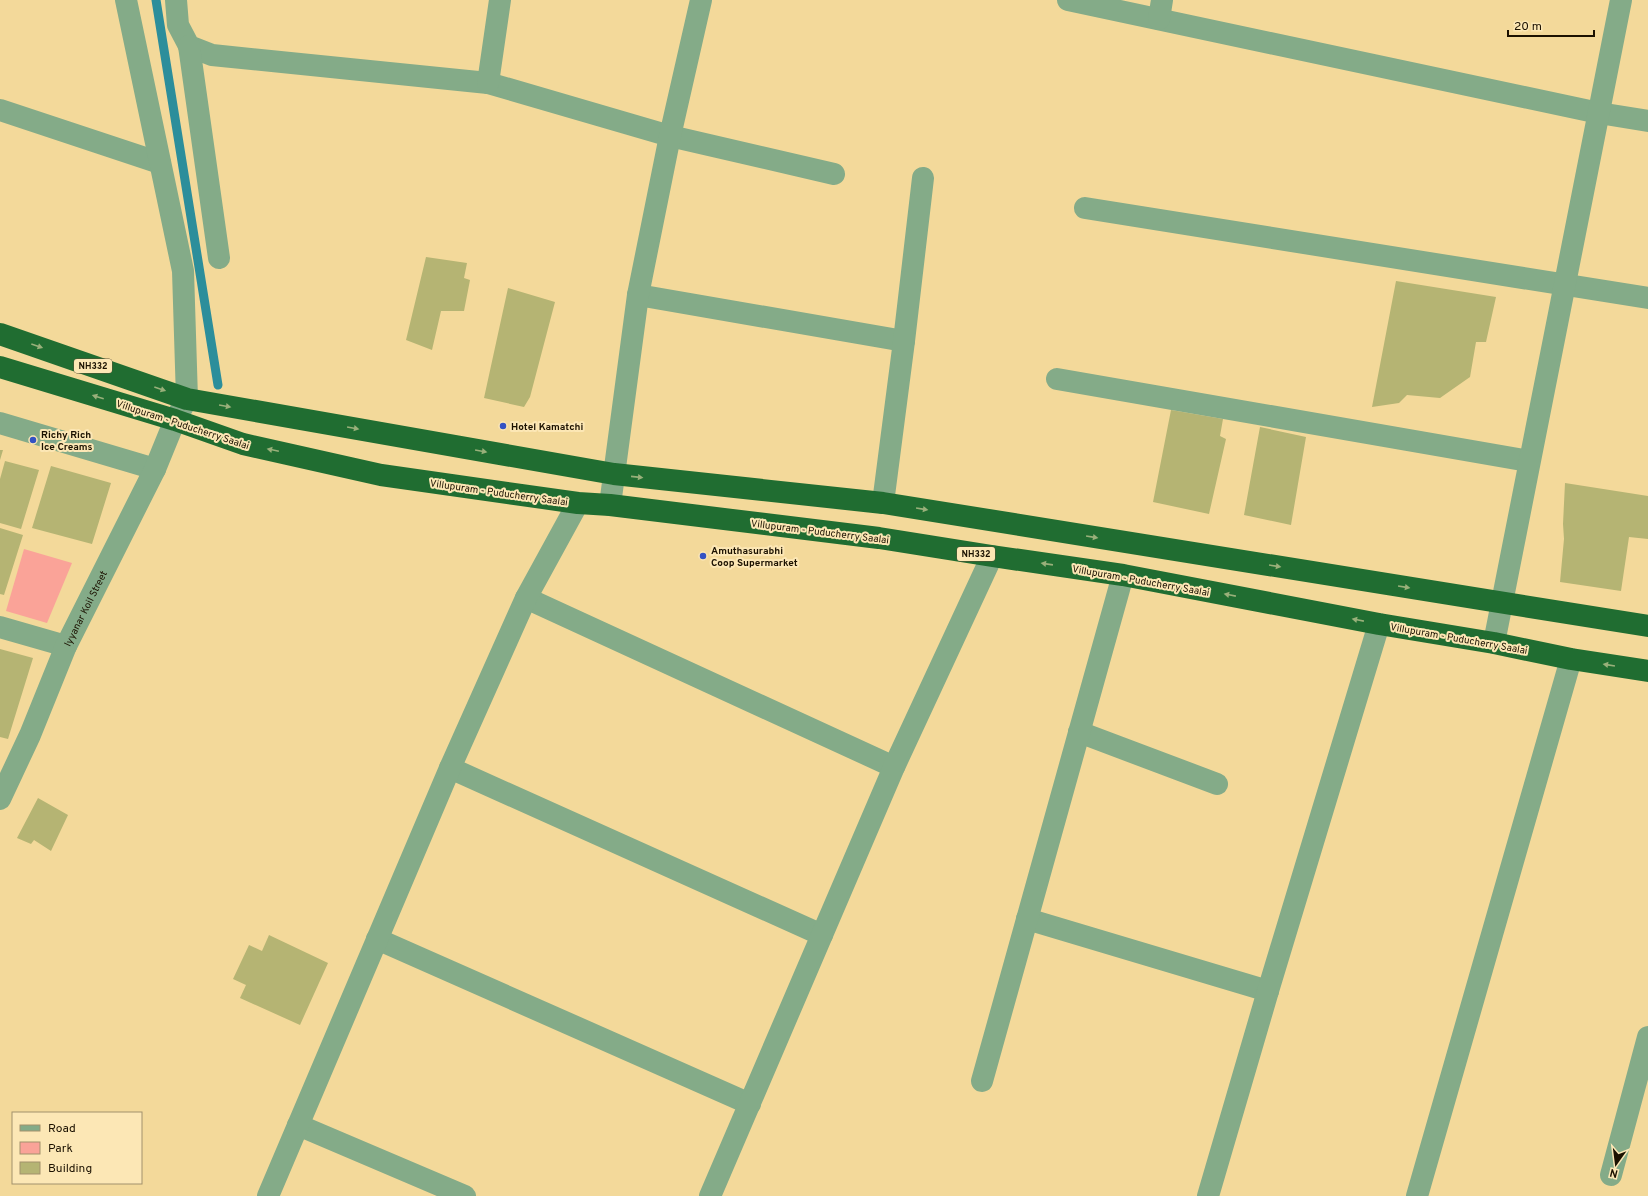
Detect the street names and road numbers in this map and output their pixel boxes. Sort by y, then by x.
road number: NH332 [74,359,112,373]
street label: Villupuram - Puducherry Saalai [114,398,251,453]
street label: Villupuram - Puducherry Saalai [429,477,569,510]
street label: Villupuram - Puducherry Saalai [750,518,890,547]
road number: NH332 [957,547,995,561]
street label: Villupuram - Puducherry Saalai [1071,563,1210,600]
street label: Iyyanar Koil Street [62,569,111,649]
street label: Villupuram - Puducherry Saalai [1389,621,1528,658]

